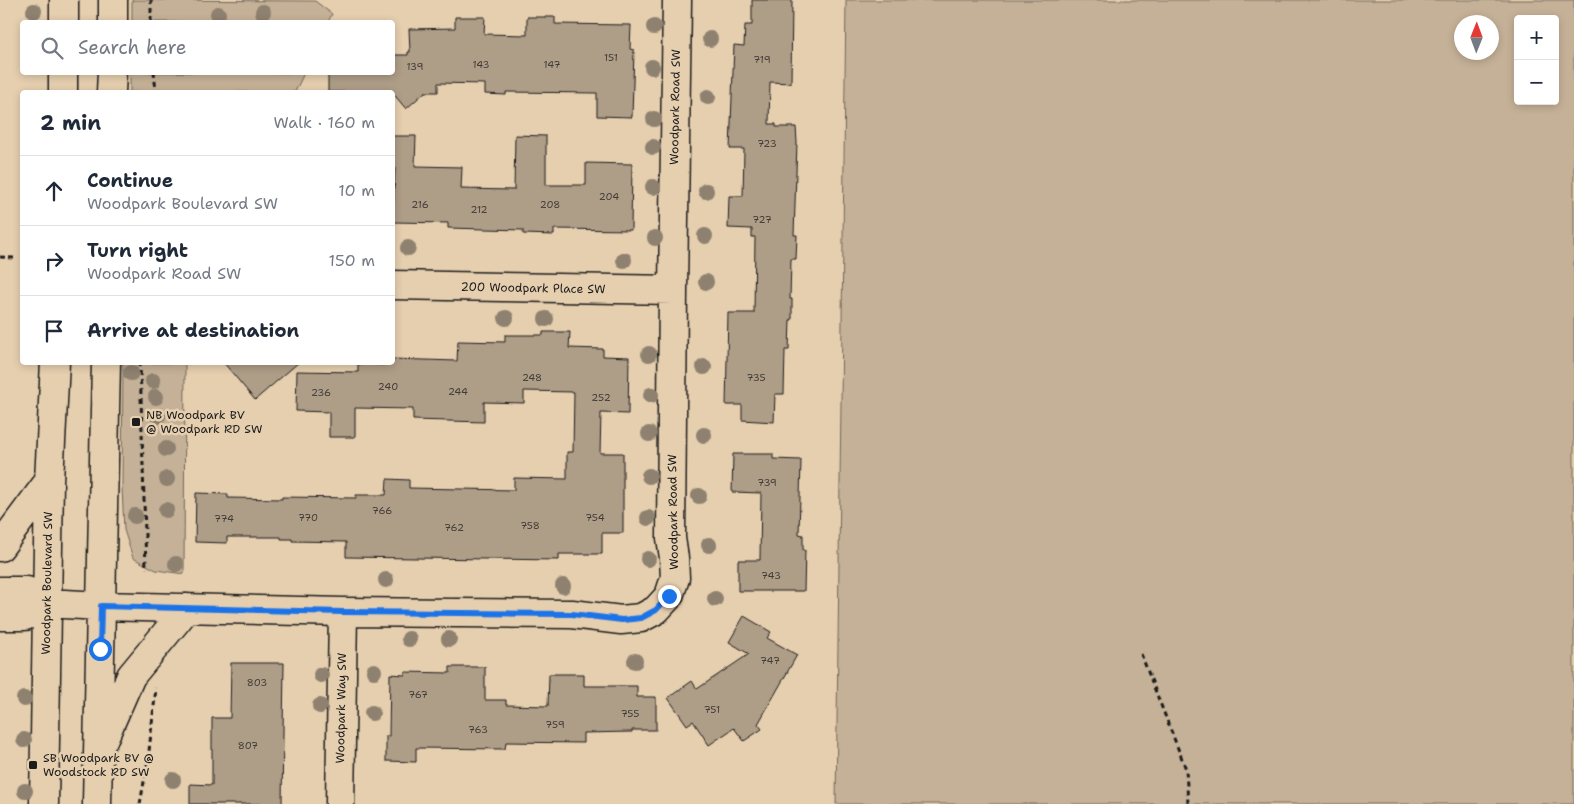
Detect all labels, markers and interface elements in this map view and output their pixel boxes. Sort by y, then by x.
north arrow [1454,15,1499,60]
map controls [1514,15,1559,105]
button: + [1514,15,1559,60]
search box [20,20,395,75]
icon: search [38,34,66,62]
text: Search here [78,35,187,60]
street label: Woodpark Road SW [666,49,684,165]
house number: 151 [604,51,618,64]
house number: 719 [753,53,771,66]
house number: 143 [472,58,490,71]
house number: 147 [543,58,561,71]
house number: 139 [406,60,424,73]
button: − [1514,60,1559,105]
text: 2 min [40,109,101,137]
text: Walk · 160 m [274,112,375,133]
house number: 723 [757,137,777,150]
text: Continue [87,168,173,193]
icon: ahead [40,177,68,205]
text: 10 m [338,180,375,201]
house number: 204 [599,190,619,203]
text: Woodpark Boulevard SW [87,193,278,214]
house number: 216 [411,198,429,211]
house number: 208 [540,198,560,211]
house number: 212 [470,203,488,216]
house number: 727 [752,213,772,226]
text: Turn right [87,238,188,263]
icon: right [40,247,68,275]
text: 150 m [328,250,375,271]
text: Woodpark Road SW [87,263,241,284]
street label: 200 Woodpark Place SW [460,279,606,297]
icon: arrive [40,317,68,345]
text: Arrive at destination [87,318,299,343]
house number: 248 [522,371,542,384]
house number: 735 [746,371,766,384]
house number: 240 [378,380,398,393]
house number: 244 [448,385,468,398]
house number: 236 [311,386,331,399]
house number: 252 [591,391,611,404]
place label: NB Woodpark BV @ Woodpark RD SW [146,407,263,437]
marker: NB Woodpark BV @ Woodpark RD SW [130,416,142,428]
street label: Woodpark Road SW [664,454,682,570]
house number: 739 [757,476,777,489]
house number: 766 [372,504,392,517]
street label: Woodpark Boulevard SW [38,511,56,655]
house number: 770 [298,511,318,524]
house number: 754 [585,511,605,524]
house number: 774 [214,512,234,525]
house number: 758 [520,519,540,532]
house number: 762 [444,521,464,534]
house number: 743 [761,569,781,582]
route end [658,585,681,608]
route start [89,638,112,661]
street label: Woodpark Way SW [332,652,350,764]
house number: 747 [760,654,780,667]
house number: 803 [247,676,267,689]
house number: 767 [408,688,428,701]
house number: 751 [704,703,720,716]
house number: 755 [621,707,639,720]
house number: 759 [545,718,565,731]
house number: 763 [468,723,488,736]
house number: 807 [238,739,258,752]
place label: SB Woodpark BV @ Woodstock RD SW [43,750,154,780]
marker: SB Woodpark BV @ Woodstock RD SW [27,759,39,771]

